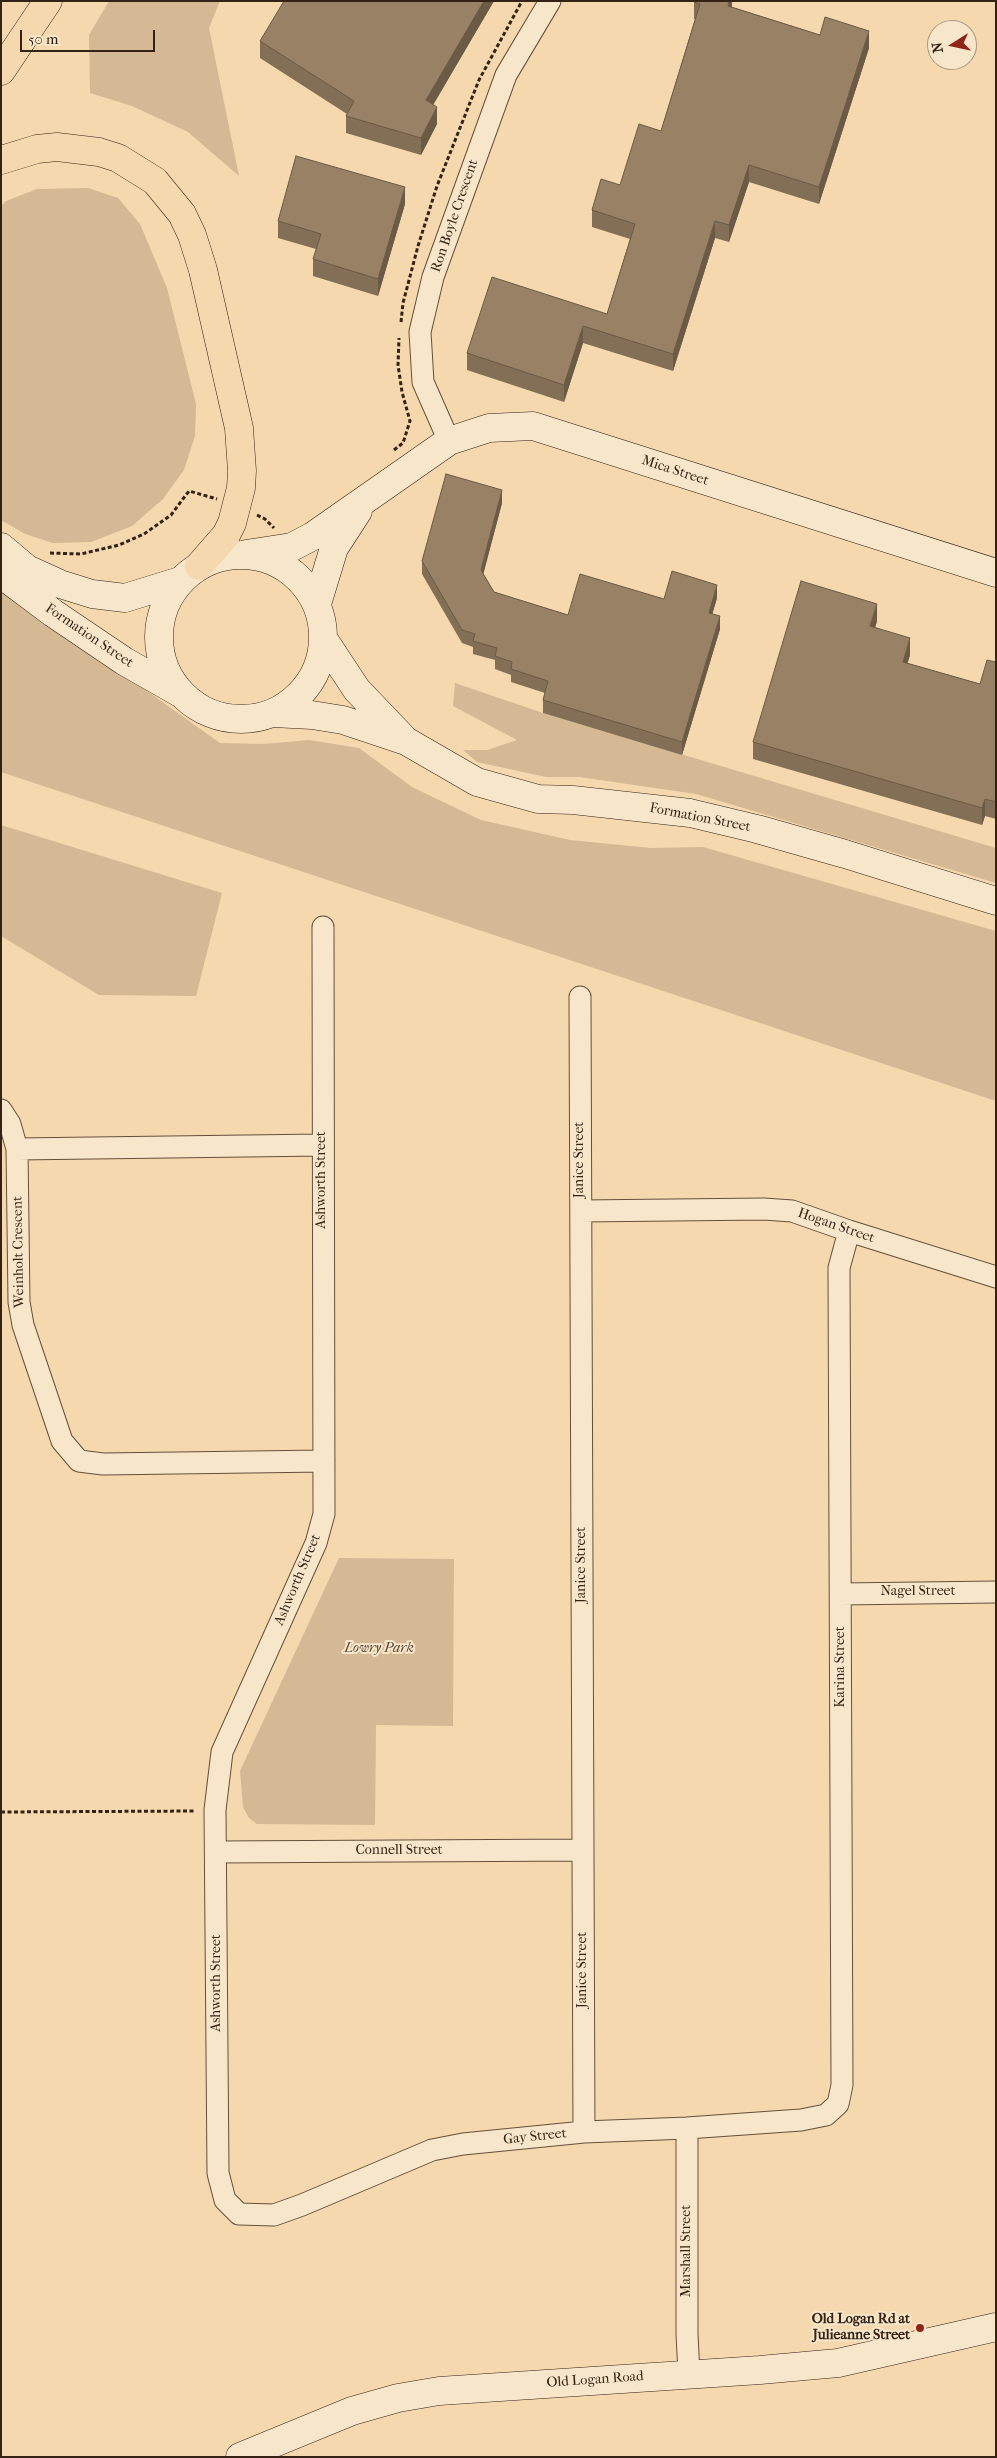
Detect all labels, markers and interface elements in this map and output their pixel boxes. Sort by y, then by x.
scale bar [22,20,158,52]
north arrow [927,20,977,70]
text: 50 m [28,30,58,48]
text: N [928,41,947,54]
street label: Ron Boyle Crescent [428,157,482,275]
street label: Mica Street [639,452,711,490]
street label: Formation Street [42,600,136,672]
street label: Formation Street [648,800,752,836]
street label: Janice Street [572,1122,588,1198]
street label: Ashworth Street [314,1131,330,1229]
street label: Weinholt Crescent [10,1196,28,1308]
street label: Hogan Street [795,1205,877,1247]
street label: Janice Street [574,1527,590,1603]
street label: Ashworth Street [271,1532,325,1628]
street label: Nagel Street [881,1584,955,1600]
street label: Karina Street [833,1626,849,1708]
park label: Lowry Park [344,1641,414,1657]
street label: Connell Street [355,1843,443,1859]
street label: Janice Street [575,1932,591,2008]
street label: Ashworth Street [209,1934,225,2032]
street label: Gay Street [503,2125,567,2149]
street label: Marshall Street [679,2205,695,2297]
place label: Old Logan Rd at Julieanne Street [812,2312,910,2344]
marker: Old Logan Rd at Julieanne Street [914,2322,926,2334]
street label: Old Logan Road [546,2368,644,2392]

